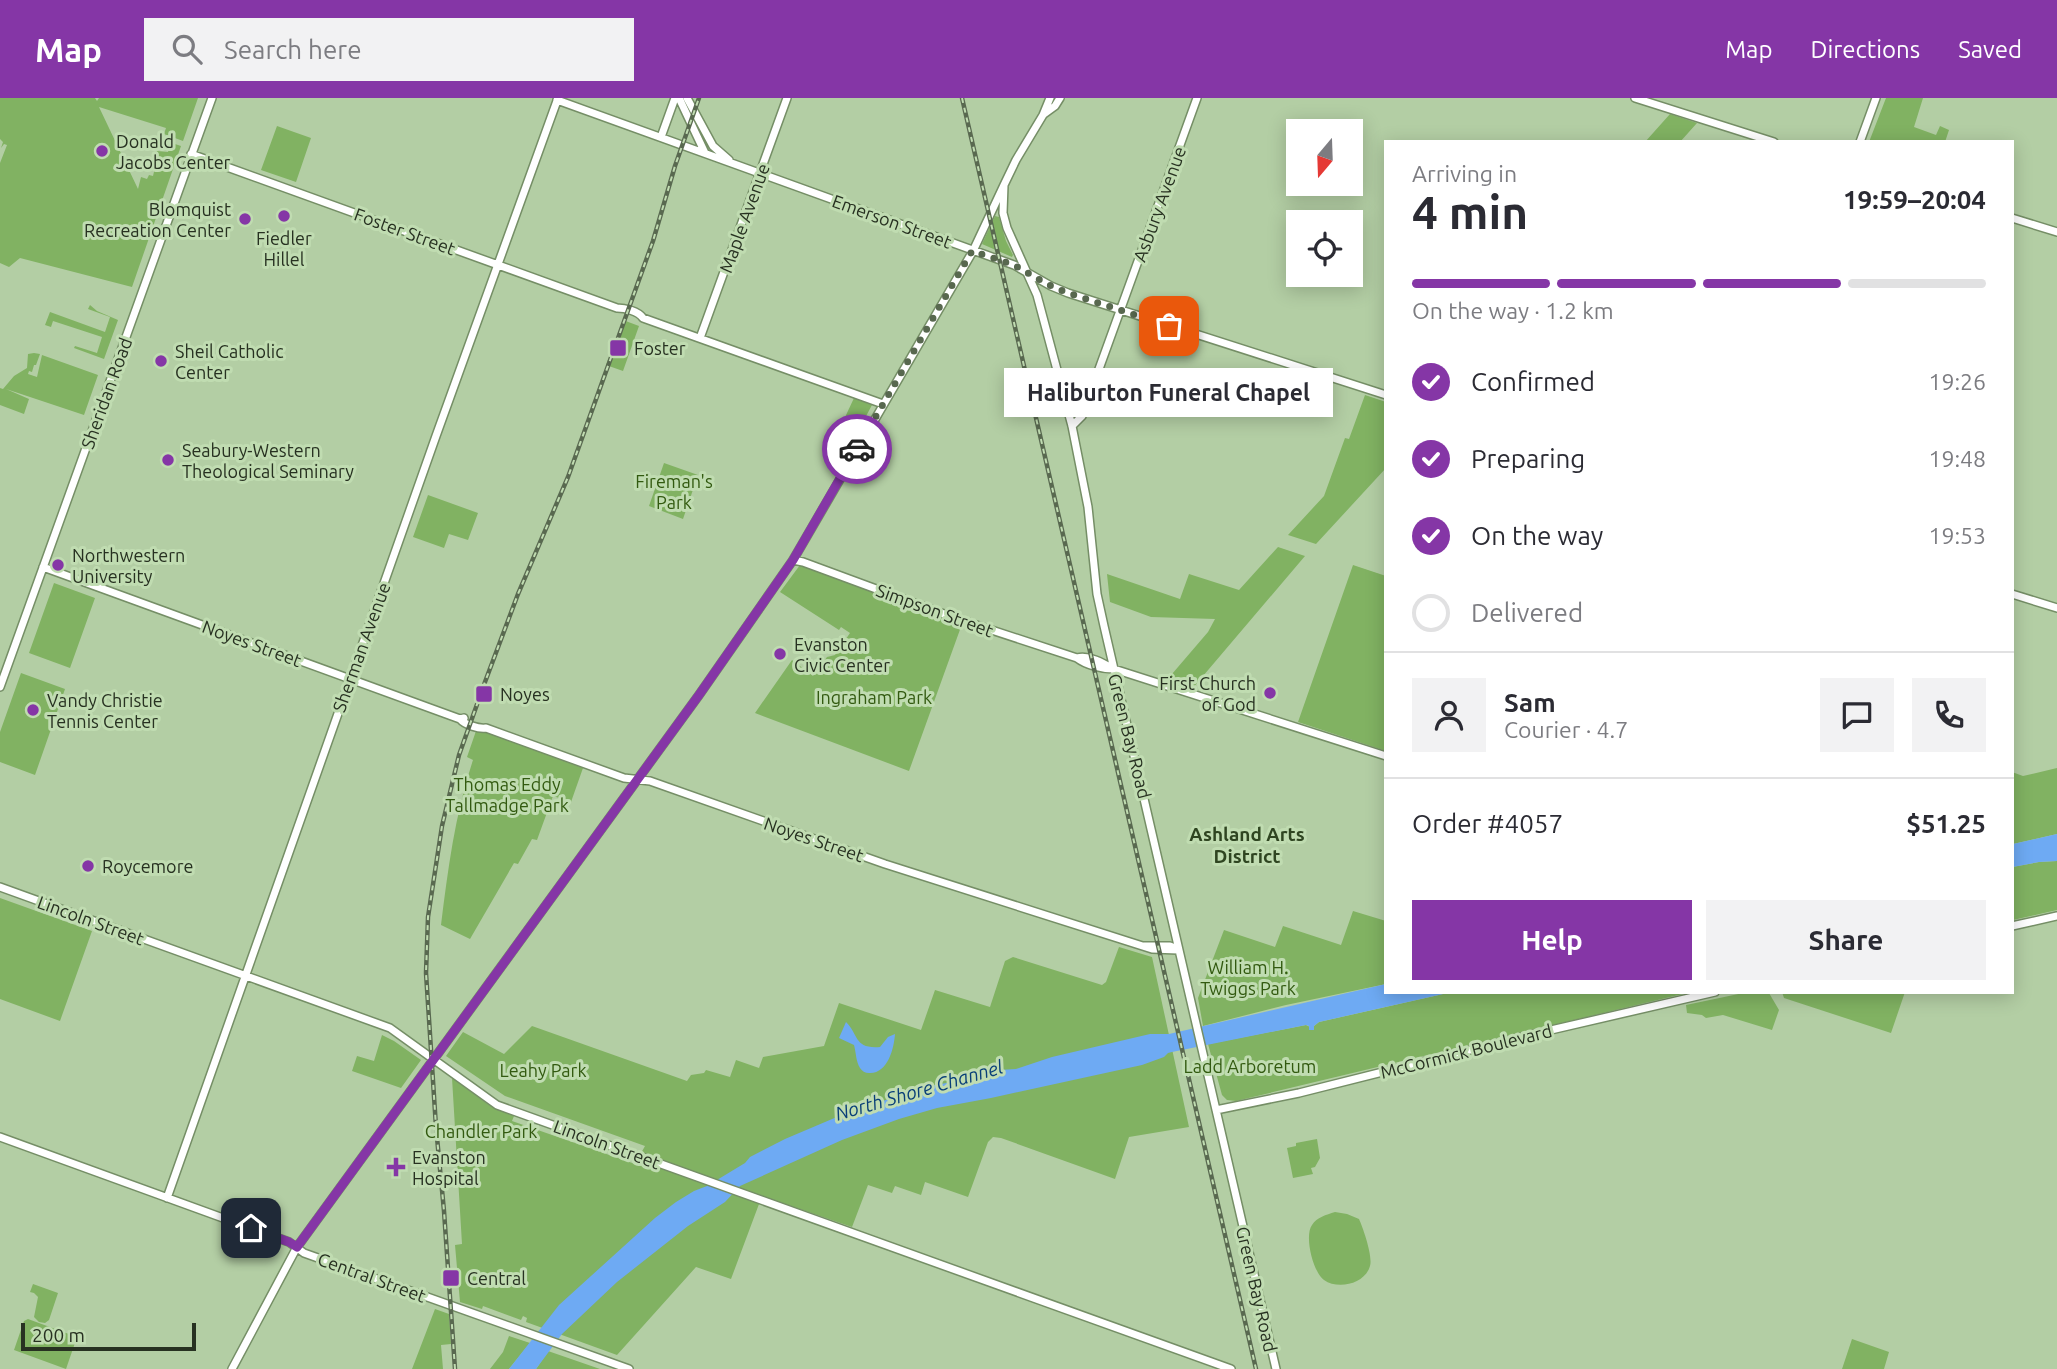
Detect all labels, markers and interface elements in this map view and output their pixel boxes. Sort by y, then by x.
search box [144,18,634,81]
icon: search [168,30,206,68]
text: Map [35,31,102,68]
text: Search here [224,35,362,64]
text: Map [1725,36,1772,63]
text: Directions [1810,36,1920,63]
text: Saved [1958,36,2022,63]
north arrow [1286,119,1363,196]
map controls [1286,119,1363,287]
place label: Donald Jacobs Center [116,131,231,172]
marker: Donald Jacobs Center [94,143,110,159]
street label: Asbury Avenue [1129,144,1189,264]
street label: Maple Avenue [715,161,773,275]
text: Arriving in [1412,161,1517,186]
text: 19:59–20:04 [1843,185,1986,214]
text: 4 min [1412,186,1528,238]
street label: Emerson Street [830,190,954,252]
place label: Blomquist Recreation Center [84,199,231,240]
street label: Foster Street [352,203,458,259]
marker: Fiedler Hillel [276,208,292,224]
button: locate [1286,210,1363,287]
marker: Blomquist Recreation Center [237,211,253,227]
place label: Fiedler Hillel [256,228,312,269]
pin [1139,296,1199,356]
text: On the way · 1.2 km [1412,298,1614,323]
icon: bag [1150,307,1188,345]
street label: Sheridan Road [77,335,135,451]
marker: Foster [608,338,628,358]
place label: Foster [634,338,686,358]
place label: Sheil Catholic Center [175,341,284,382]
marker: Sheil Catholic Center [153,353,169,369]
icon: check [1412,363,1450,401]
text: Confirmed [1471,367,1595,396]
callout: Haliburton Funeral Chapel [1004,368,1334,417]
text: 19:26 [1928,369,1986,394]
text: Haliburton Funeral Chapel [1027,380,1310,405]
courier [822,414,892,484]
icon: car [838,430,876,468]
place label: Seabury-Western Theological Seminary [182,440,354,481]
icon: check [1412,440,1450,478]
text: Preparing [1471,444,1585,473]
text: 19:48 [1928,446,1986,471]
marker: Seabury-Western Theological Seminary [160,452,176,468]
park label: Fireman's Park [635,471,713,512]
icon: check [1412,517,1450,555]
text: On the way [1471,521,1603,550]
text: 19:53 [1928,523,1986,548]
place label: Northwestern University [72,545,185,586]
marker: Northwestern University [50,557,66,573]
street label: Sherman Avenue [328,580,394,714]
street label: Simpson Street [874,580,996,640]
text: Delivered [1471,598,1583,627]
street label: Noyes Street [200,616,304,670]
place label: Evanston Civic Center [794,634,890,675]
marker: Evanston Civic Center [772,646,788,662]
street label: Green Bay Road [1105,671,1155,801]
place label: First Church of God [1159,673,1256,714]
button: person [1412,678,1486,752]
button: chat [1820,678,1894,752]
button: phone [1912,678,1986,752]
marker: Noyes [474,684,494,704]
place label: Noyes [500,684,550,704]
marker: First Church of God [1262,685,1278,701]
park label: Ingraham Park [816,687,932,707]
text: Sam [1504,688,1556,717]
place label: Vandy Christie Tennis Center [47,690,163,731]
marker: Vandy Christie Tennis Center [25,702,41,718]
text: Courier · 4.7 [1504,717,1628,742]
park label: Thomas Eddy Tallmadge Park [445,774,569,815]
text: Order #4057 [1412,809,1563,838]
text: $51.25 [1906,809,1986,838]
street label: Noyes Street [762,813,866,865]
district label: Ashland Arts District [1189,823,1305,867]
place label: Roycemore [102,856,193,876]
marker: Roycemore [80,858,96,874]
street label: Lincoln Street [35,891,147,949]
button: Help [1412,900,1692,980]
button: Share [1706,900,1986,980]
park label: William H. Twiggs Park [1200,957,1296,998]
street label: McCormick Boulevard [1378,1020,1554,1082]
water label: North Shore Channel [833,1055,1006,1125]
park label: Ladd Arboretum [1184,1056,1316,1076]
park label: Leahy Park [499,1060,587,1080]
street label: Lincoln Street [551,1115,663,1173]
park label: Chandler Park [425,1121,537,1141]
place label: Evanston Hospital [412,1147,486,1188]
marker: Evanston Hospital [386,1157,406,1177]
pin [221,1198,281,1258]
icon: home [232,1209,270,1247]
street label: Green Bay Road [1233,1224,1281,1354]
street label: Central Street [315,1248,429,1306]
marker: Central [441,1268,461,1288]
place label: Central [467,1268,526,1288]
scale bar [21,1320,196,1352]
text: 200 m [32,1324,85,1346]

